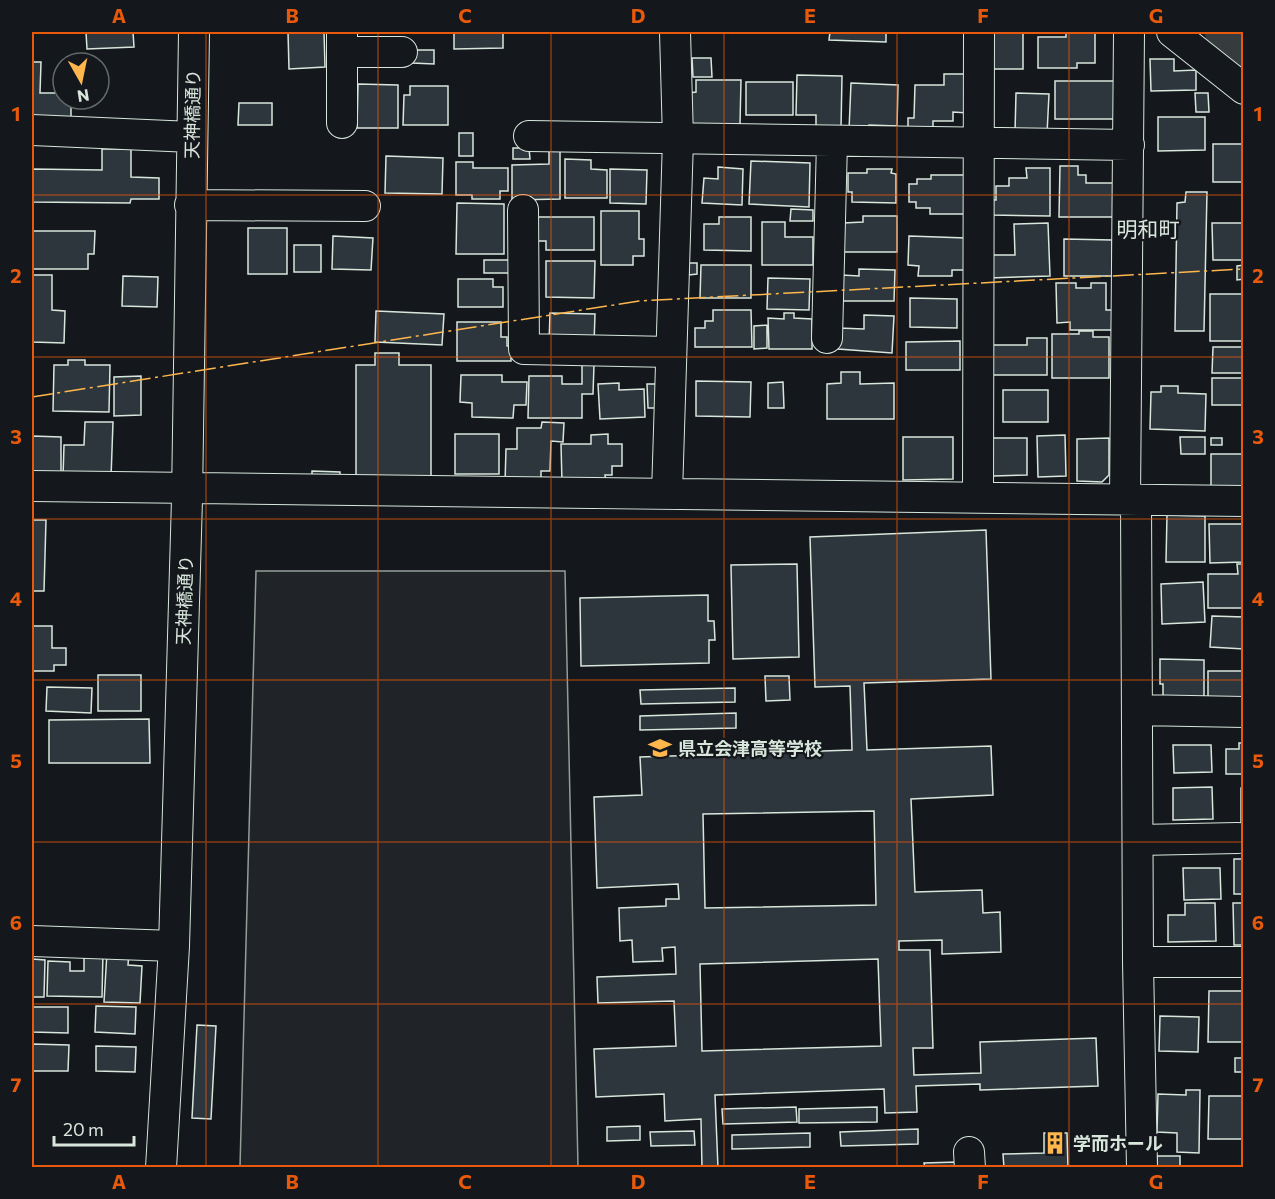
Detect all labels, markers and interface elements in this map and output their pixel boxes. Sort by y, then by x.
text: A [112,3,126,27]
text: B [285,3,299,27]
text: C [458,3,472,27]
text: D [631,3,645,27]
text: E [804,3,816,27]
text: F [977,3,989,27]
text: G [1149,3,1163,27]
north arrow [51,51,111,111]
street label: 天神橋通り [180,69,204,159]
text: N [76,86,91,107]
text: 1 [11,101,21,125]
text: 1 [1253,101,1263,125]
district label: 明和町 [1117,216,1180,241]
text: 2 [10,263,22,287]
text: 2 [1252,263,1264,287]
text: 3 [10,424,22,448]
text: 3 [1252,424,1264,448]
street label: 天神橋通り [171,555,197,645]
text: 4 [10,586,22,610]
text: 4 [1252,586,1264,610]
school or university icon: 県立会津高等学校 [647,735,673,761]
place label: 県立会津高等学校 [678,737,822,759]
text: 5 [10,748,22,772]
text: 5 [1252,748,1264,772]
text: 6 [10,910,22,934]
text: 6 [1252,910,1264,934]
text: 7 [11,1072,22,1096]
text: 7 [1253,1072,1264,1096]
scale bar [54,1109,134,1147]
text: 20 m [63,1118,104,1140]
building icon: 学而ホール [1042,1130,1068,1156]
place label: 学而ホール [1073,1132,1163,1154]
text: A [112,1169,126,1193]
text: B [285,1169,299,1193]
text: C [458,1169,472,1193]
text: D [631,1169,645,1193]
text: E [804,1169,816,1193]
text: F [977,1169,989,1193]
text: G [1149,1169,1163,1193]

